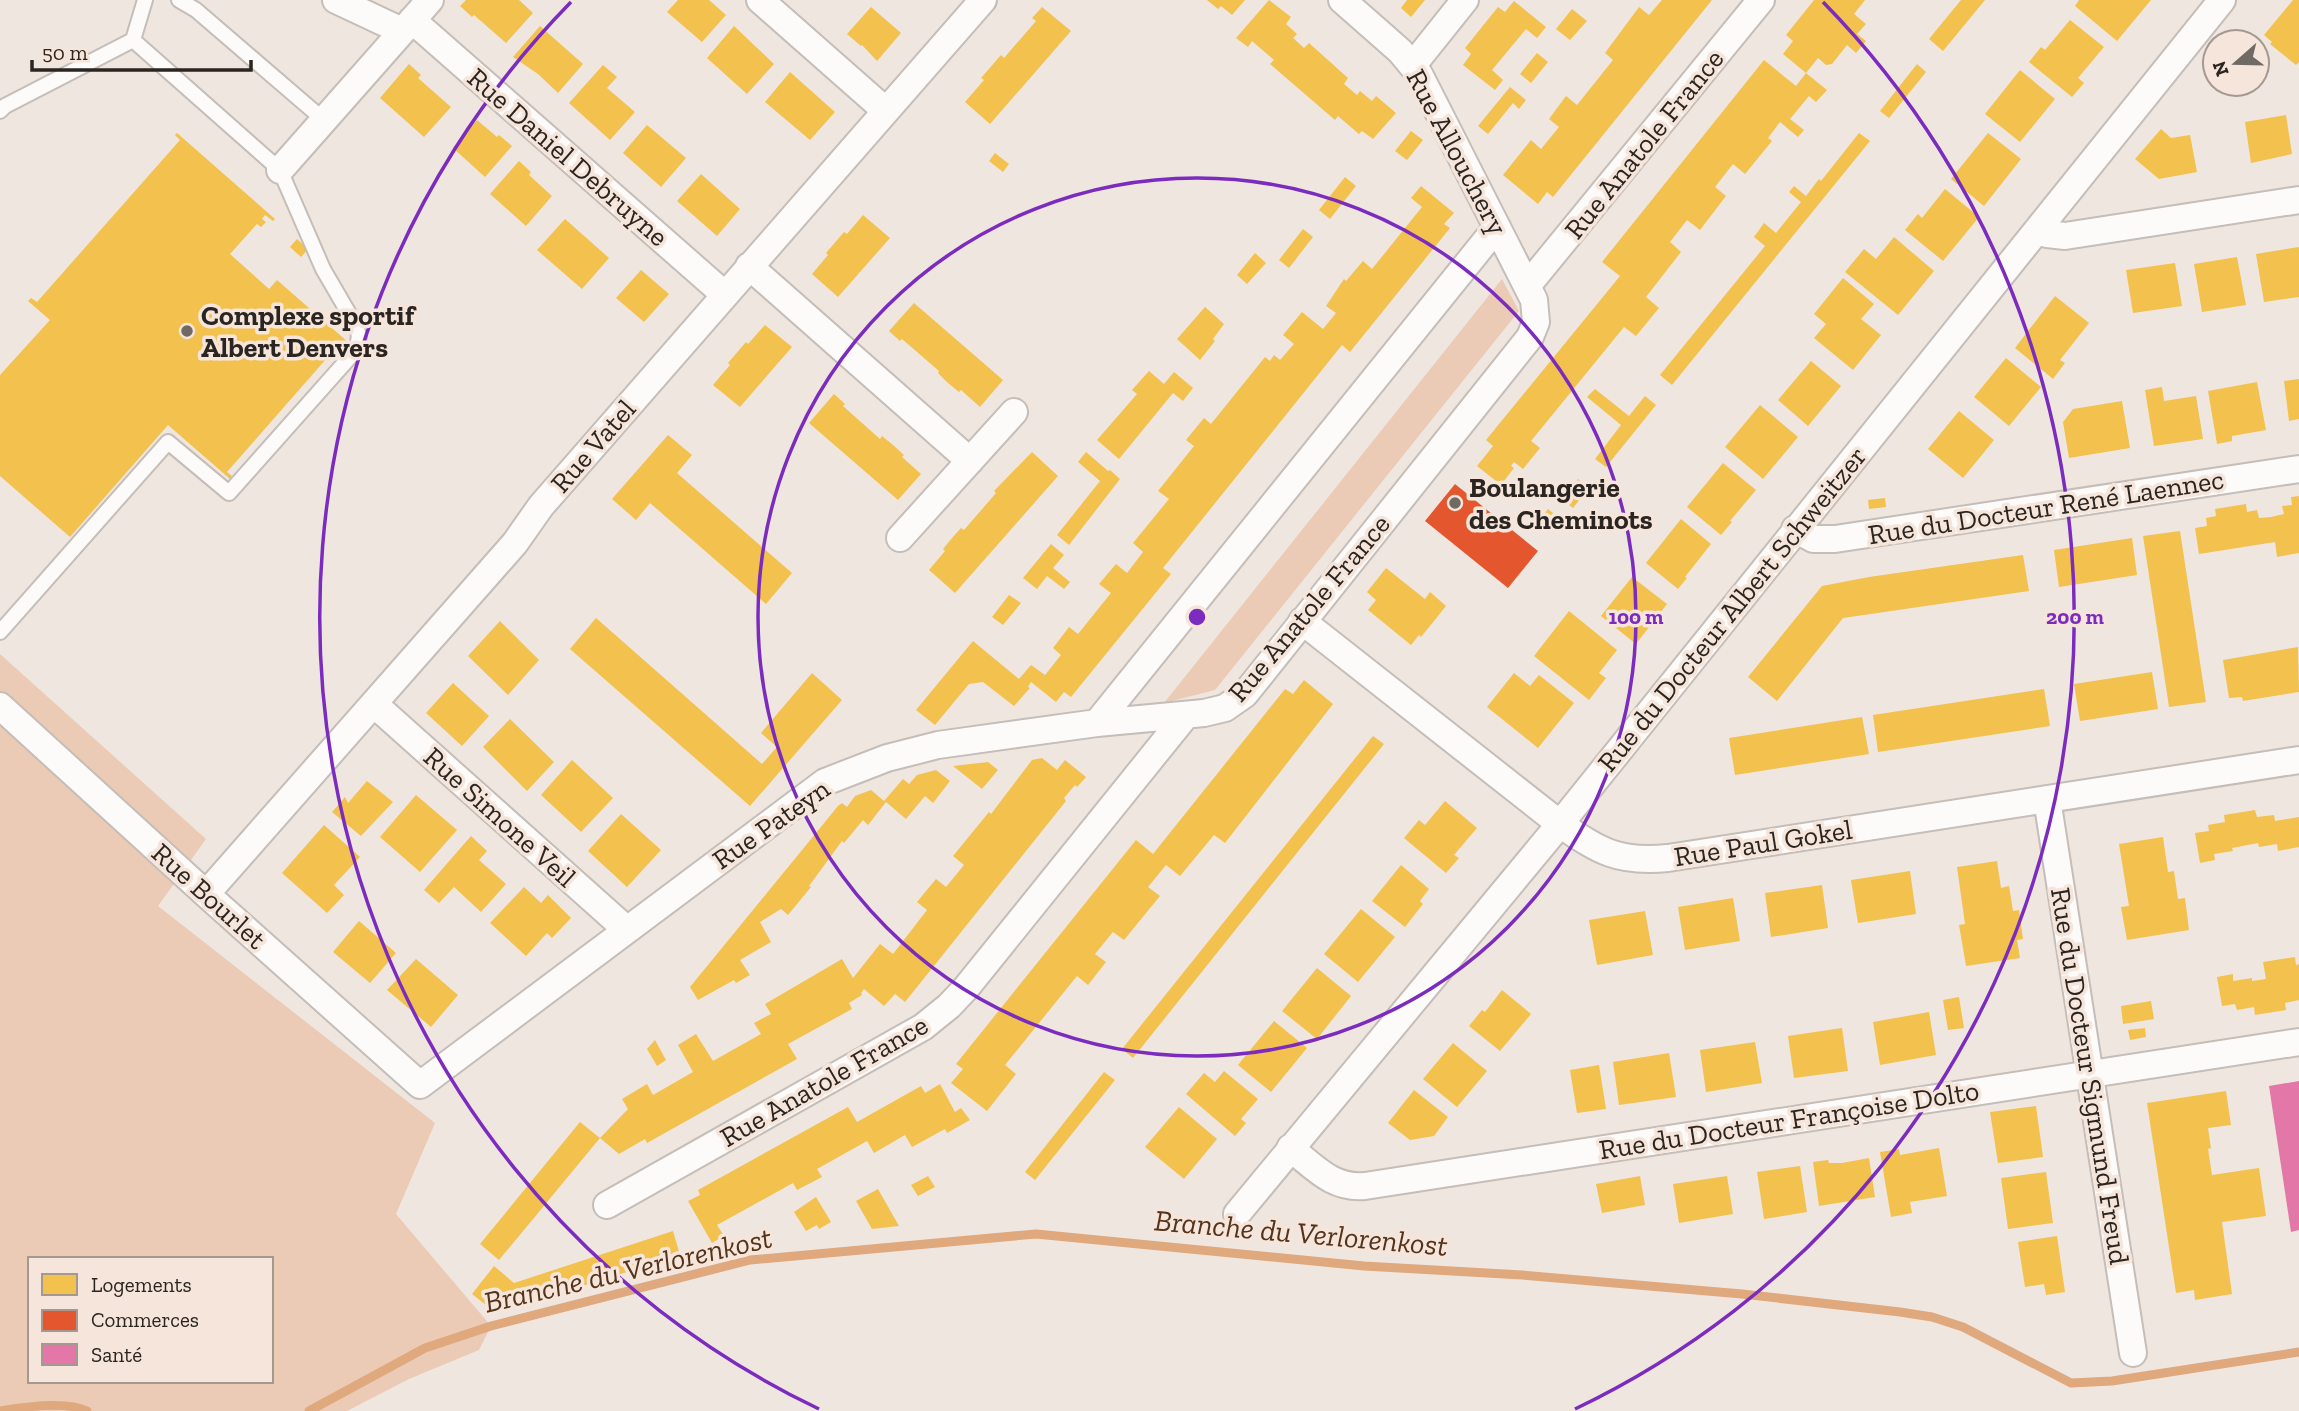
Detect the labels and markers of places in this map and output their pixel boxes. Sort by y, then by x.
place label: Complexe sportif Albert Denvers [201,299,417,364]
marker: Complexe sportif Albert Denvers [179,323,195,339]
place label: Boulangerie des Cheminots [1469,471,1653,536]
marker: Boulangerie des Cheminots [1447,495,1463,511]
centre of rings [1185,605,1209,629]

